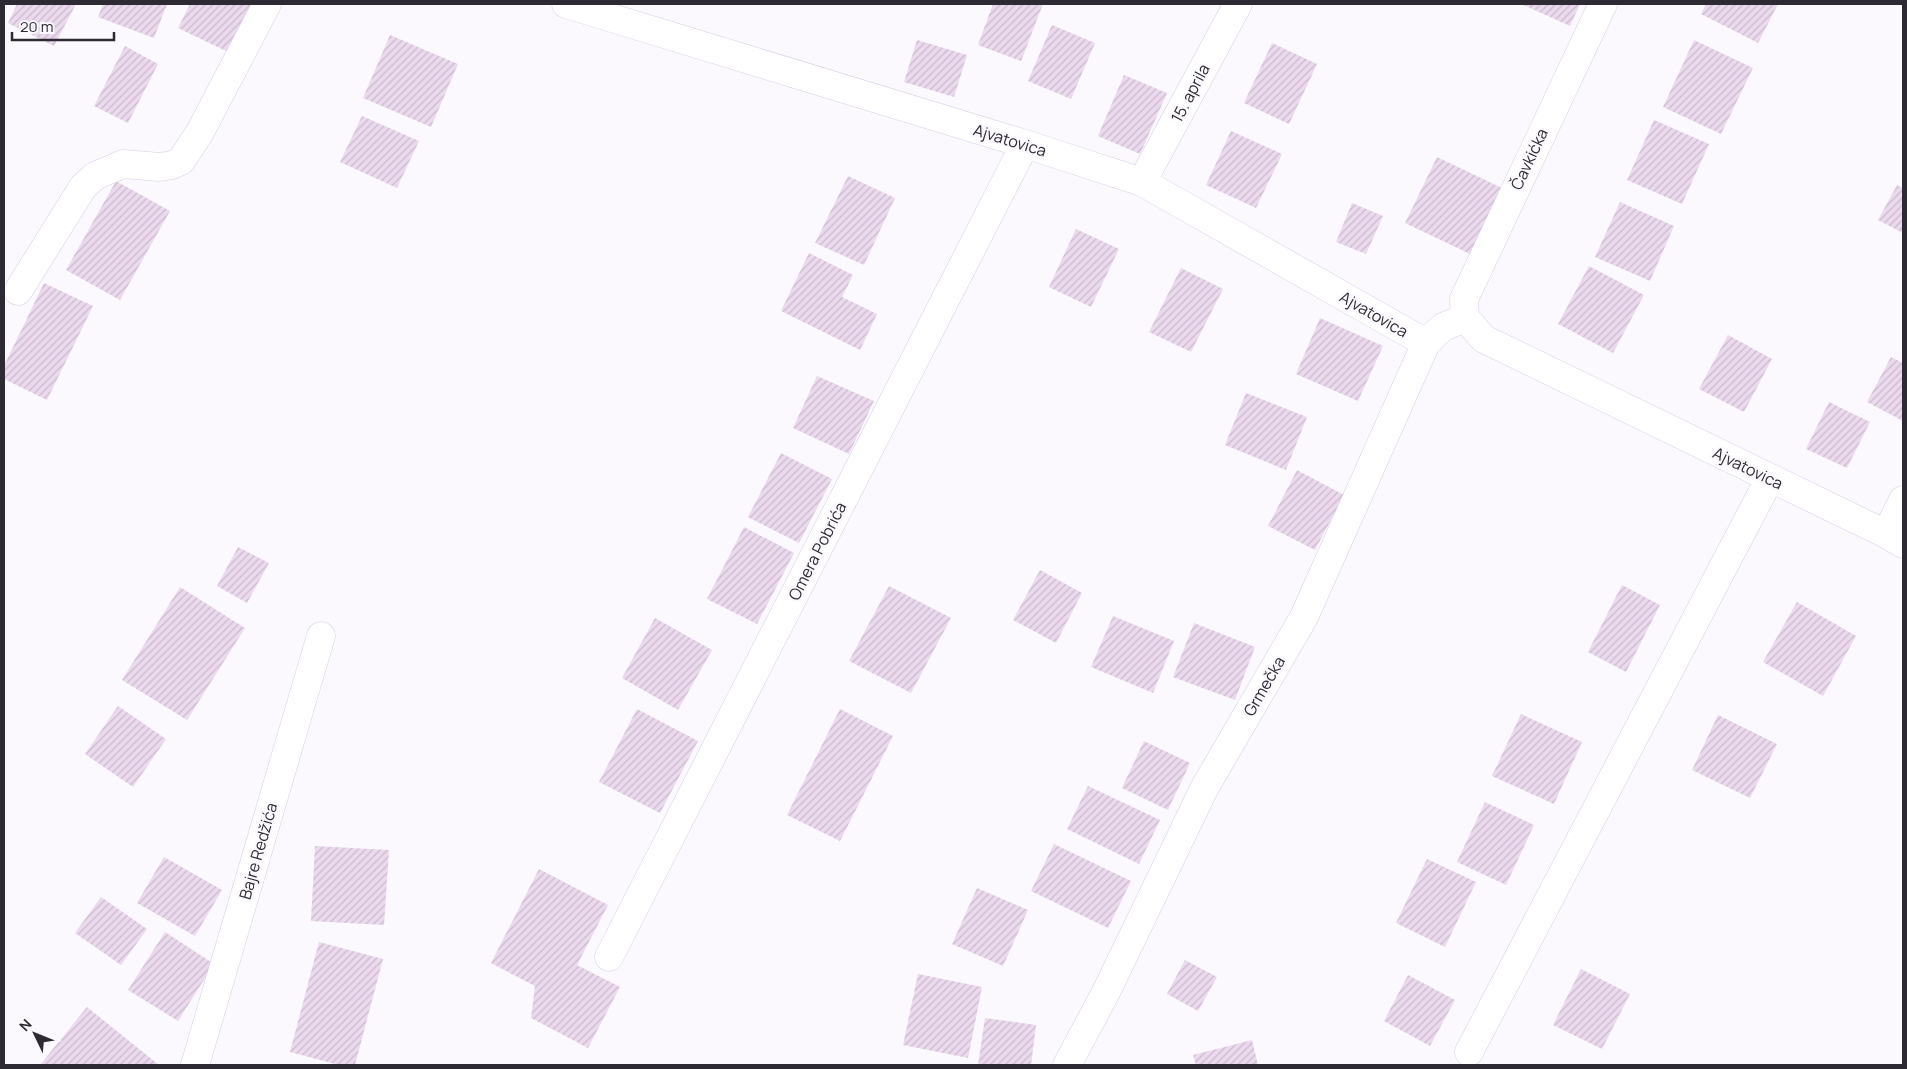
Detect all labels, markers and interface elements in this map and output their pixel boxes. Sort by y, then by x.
scale bar [12,10,115,42]
text: 20 m [20,16,53,37]
street label: 15. aprila [1165,60,1215,126]
street label: Ajvatovica [971,118,1049,162]
street label: Čavkićka [1505,125,1553,193]
street label: Ajvatovica [1336,286,1412,342]
street label: Ajvatovica [1709,442,1787,494]
street label: Omera Pobrića [783,498,851,604]
street label: Grmečka [1238,652,1290,720]
street label: Bajre Redžića [234,800,282,902]
north arrow [10,1009,60,1059]
text: N [15,1015,36,1035]

